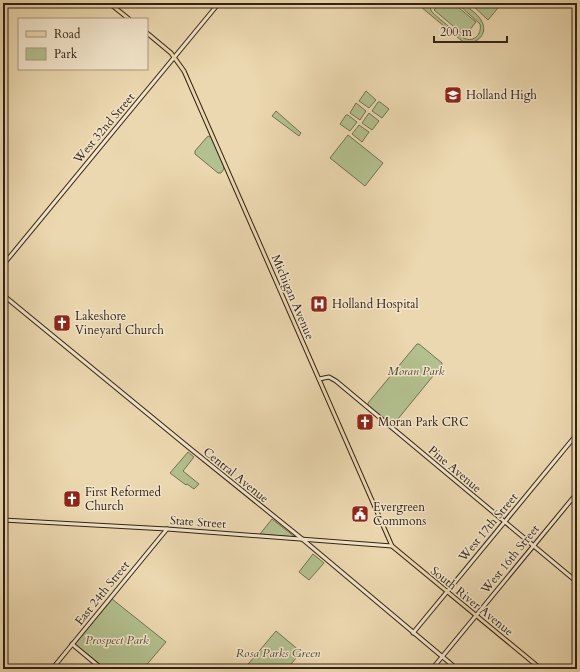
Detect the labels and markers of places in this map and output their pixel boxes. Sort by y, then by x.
school or university icon: Holland High [443,85,463,105]
place label: Holland High [466,87,537,103]
hospital icon: Holland Hospital [309,294,329,314]
place label: Holland Hospital [332,296,419,312]
place label: Lakeshore Vineyard Church [75,308,164,338]
church icon: Lakeshore Vineyard Church [52,313,72,333]
church icon: Moran Park CRC [355,412,375,432]
place label: Moran Park CRC [378,414,468,430]
place label: First Reformed Church [85,484,161,514]
church icon: First Reformed Church [62,489,82,509]
place label: Evergreen Commons [373,499,426,529]
public building icon: Evergreen Commons [350,504,370,524]

